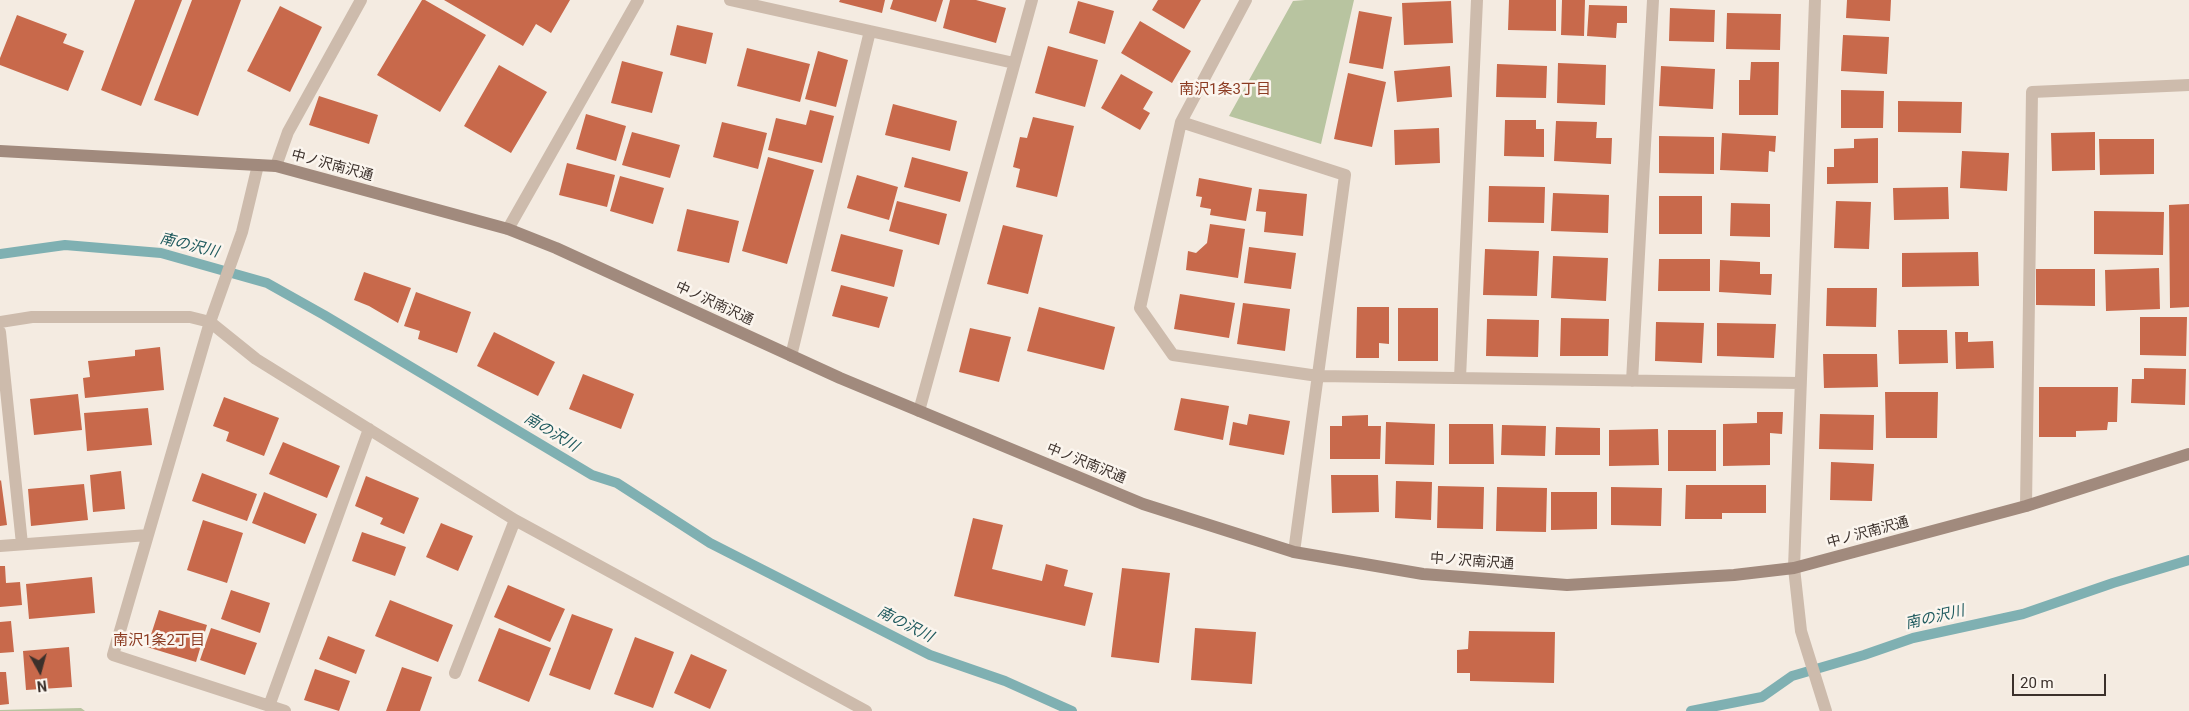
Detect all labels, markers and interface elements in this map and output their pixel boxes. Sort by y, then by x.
district label: 南沢1条3丁目 [1179,81,1271,99]
street label: 中ノ沢南沢通 [289,147,375,185]
water label: 南の沢川 [158,230,220,262]
street label: 中ノ沢南沢通 [672,279,756,329]
water label: 南の沢川 [521,410,581,456]
street label: 中ノ沢南沢通 [1044,440,1128,488]
street label: 中ノ沢南沢通 [1825,514,1911,552]
street label: 中ノ沢南沢通 [1430,551,1514,573]
water label: 南の沢川 [1904,602,1966,634]
water label: 南の沢川 [874,603,936,647]
district label: 南沢1条2丁目 [113,632,205,650]
north arrow [15,646,65,696]
scale bar [2014,664,2108,696]
text: 20 m [2020,674,2054,692]
text: N [36,677,48,694]

